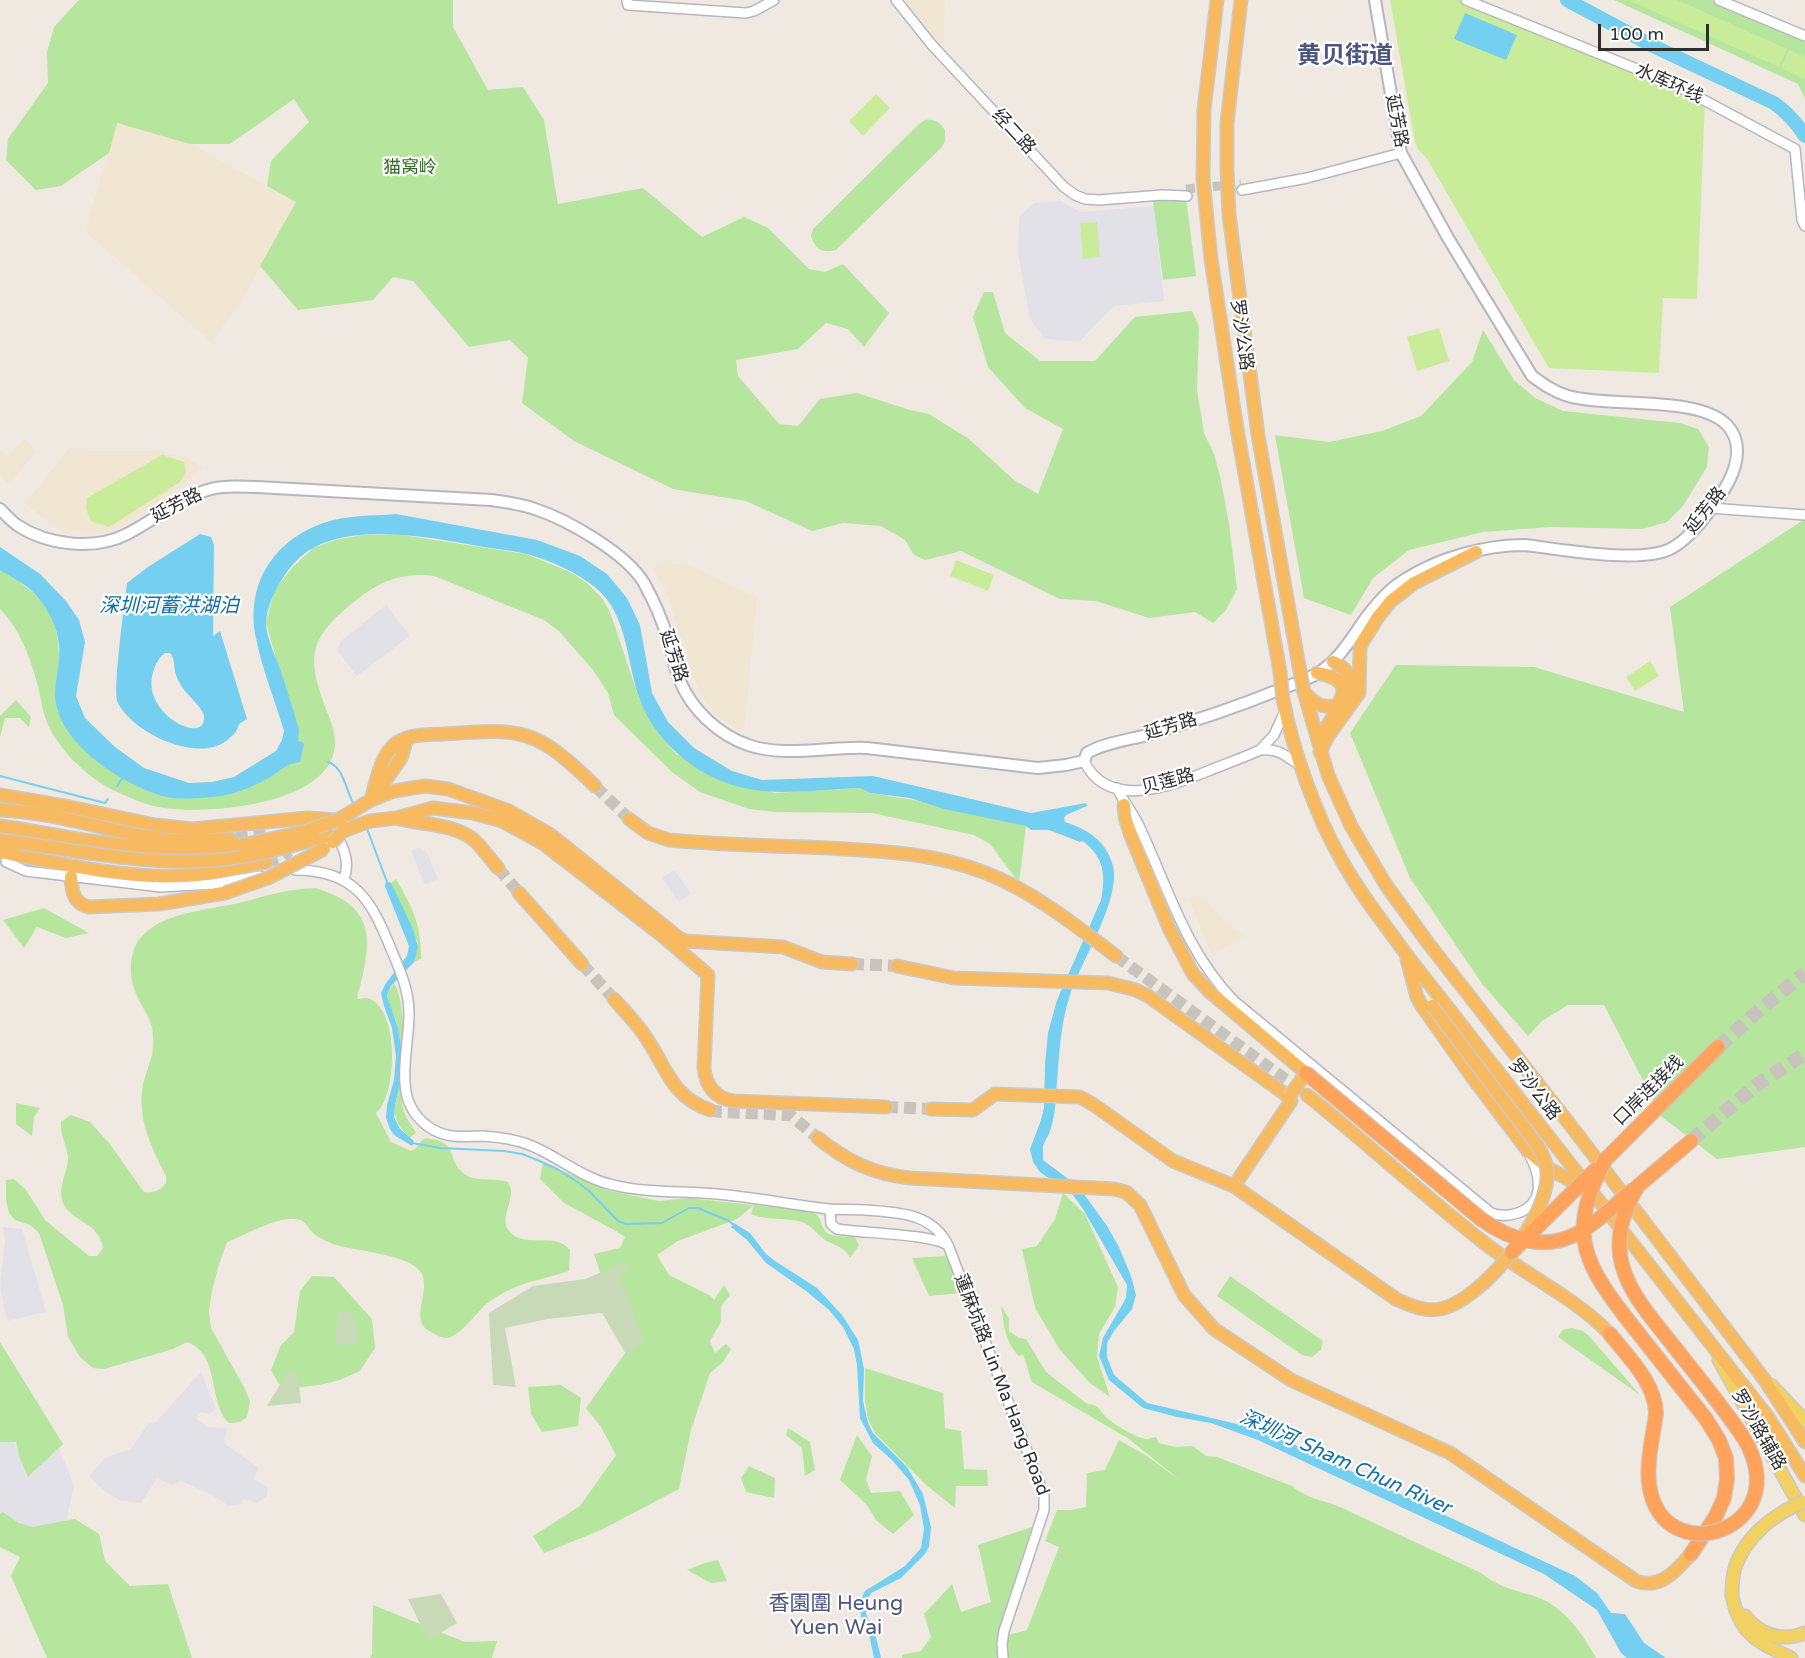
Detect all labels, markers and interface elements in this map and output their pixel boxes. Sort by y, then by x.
scale bar [1601,12,1712,50]
text: 100 m [1609,23,1664,45]
district label: 黄贝街道 [1297,43,1393,71]
street label: 水库环线 [1632,59,1706,109]
street label: 延芳路 [1380,92,1412,150]
street label: 经二路 [987,105,1039,159]
park label: 猫窝岭 [383,157,437,179]
street label: 罗沙公路 [1225,298,1257,372]
street label: 延芳路 [1681,483,1731,539]
street label: 延芳路 [148,484,206,528]
water label: 深圳河蓄洪湖泊 [99,595,239,619]
street label: 延芳路 [654,627,692,685]
street label: 延芳路 [1142,709,1200,745]
street label: 贝莲路 [1139,765,1197,799]
street label: 口岸连接线 [1610,1052,1688,1130]
street label: 罗沙公路 [1503,1055,1565,1125]
street label: 蓮麻坑路 Lin Ma Hang Road [949,1271,1053,1499]
street label: 罗沙路辅路 [1726,1386,1790,1474]
water label: 深圳河 Sham Chun River [1236,1406,1454,1520]
district label: 香園圍 Heung Yuen Wai [769,1591,903,1641]

